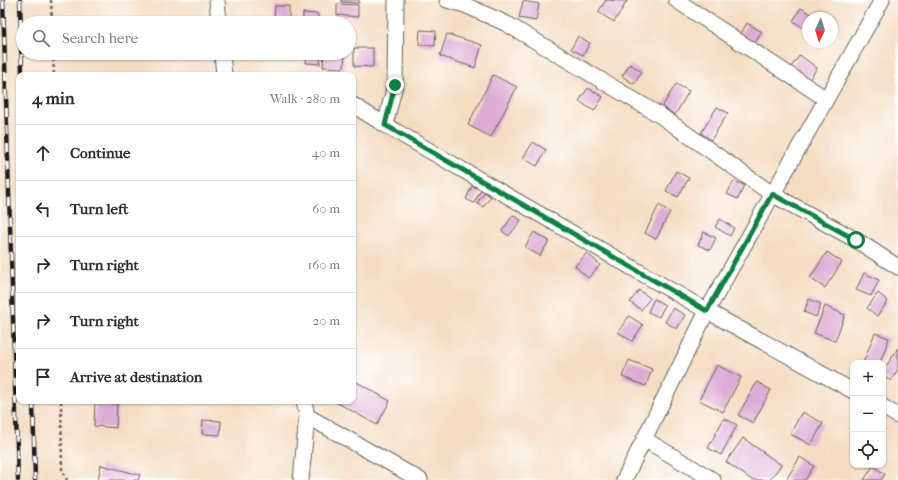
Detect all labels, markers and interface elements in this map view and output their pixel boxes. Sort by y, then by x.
north arrow [802,12,838,48]
search box [16,16,356,60]
icon: search [30,27,52,49]
text: Search here [62,29,138,47]
route end [386,76,404,94]
text: 4 min [32,88,75,108]
text: Walk · 280 m [270,91,340,106]
icon: ahead [32,142,54,164]
text: Continue [70,144,130,162]
text: 40 m [312,145,340,160]
icon: left [32,198,54,220]
text: Turn left [70,200,128,218]
text: 60 m [312,201,340,216]
route start [847,231,865,249]
icon: right [32,254,54,276]
text: Turn right [70,256,139,274]
text: 160 m [308,257,340,272]
icon: right [32,310,54,332]
text: Turn right [70,312,139,330]
text: 20 m [313,313,340,328]
map controls [850,360,886,468]
button: + [850,360,886,396]
icon: arrive [32,366,54,388]
text: Arrive at destination [70,368,202,386]
button: − [850,396,886,432]
button: locate [850,432,886,468]

